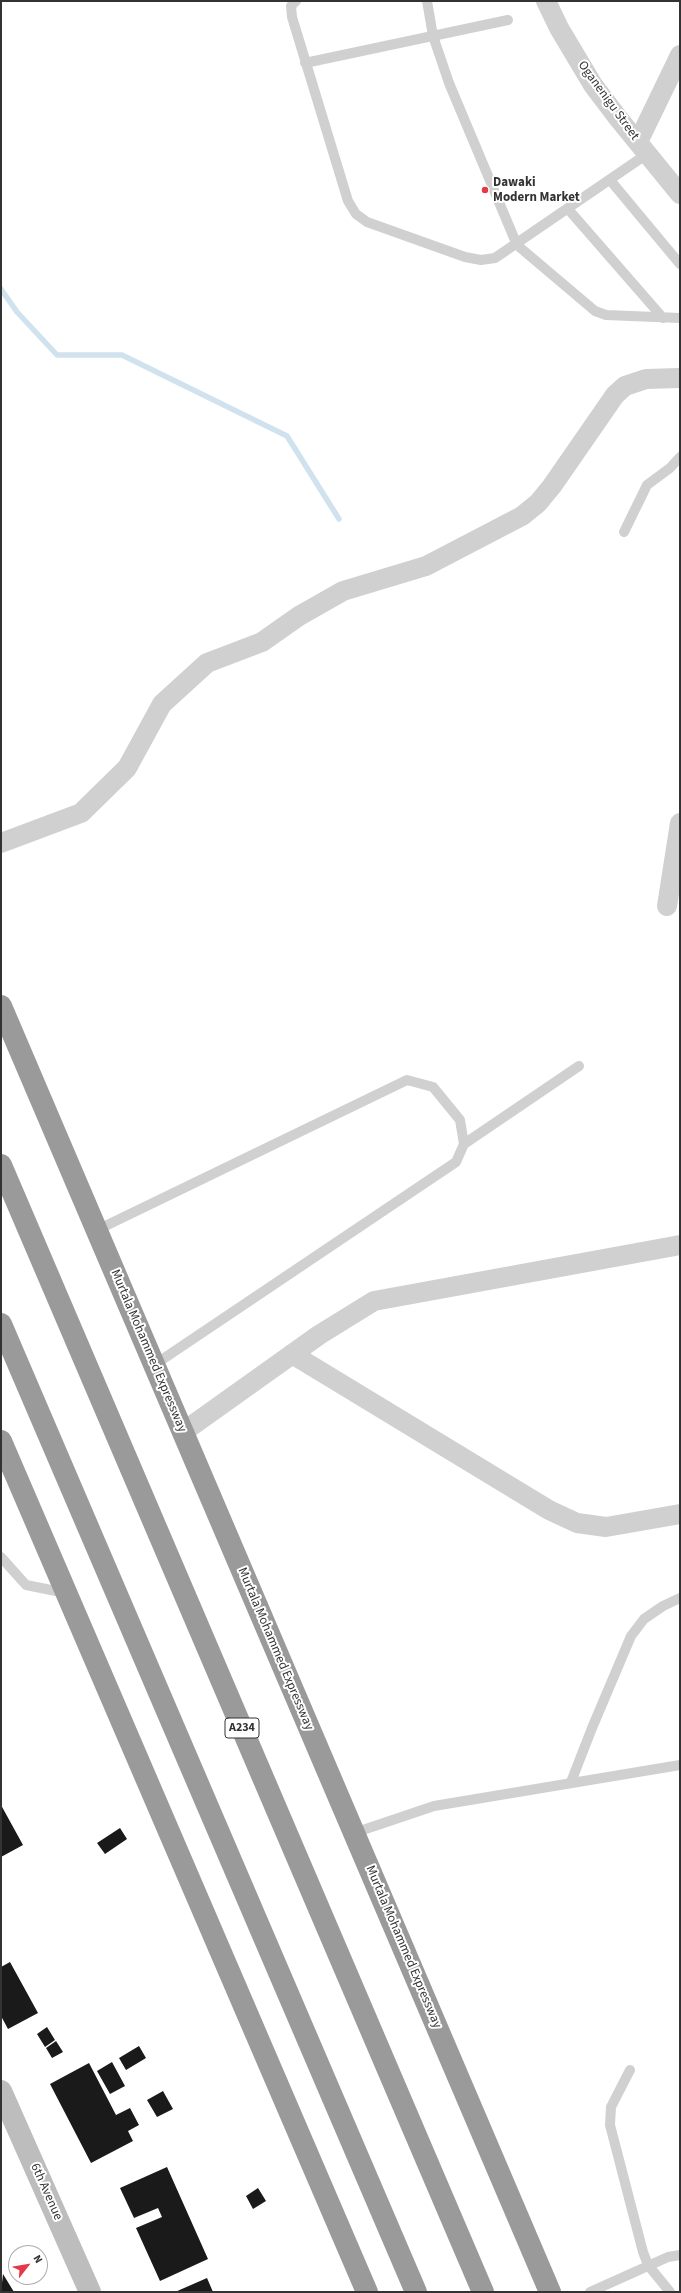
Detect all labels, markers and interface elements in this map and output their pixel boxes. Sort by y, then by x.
street label: Oganenigu Street [574,58,642,144]
place label: Dawaki Modern Market [493,175,580,206]
marker: Dawaki Modern Market [480,185,490,195]
street label: Murtala Mohammed Expressway [107,1267,189,1435]
street label: Murtala Mohammed Expressway [234,1565,316,1733]
road number: A234 [225,1718,259,1738]
street label: Murtala Mohammed Expressway [362,1863,444,2031]
street label: 6th Avenue [27,2161,65,2223]
north arrow [8,2245,48,2285]
text: N [30,2252,46,2266]

